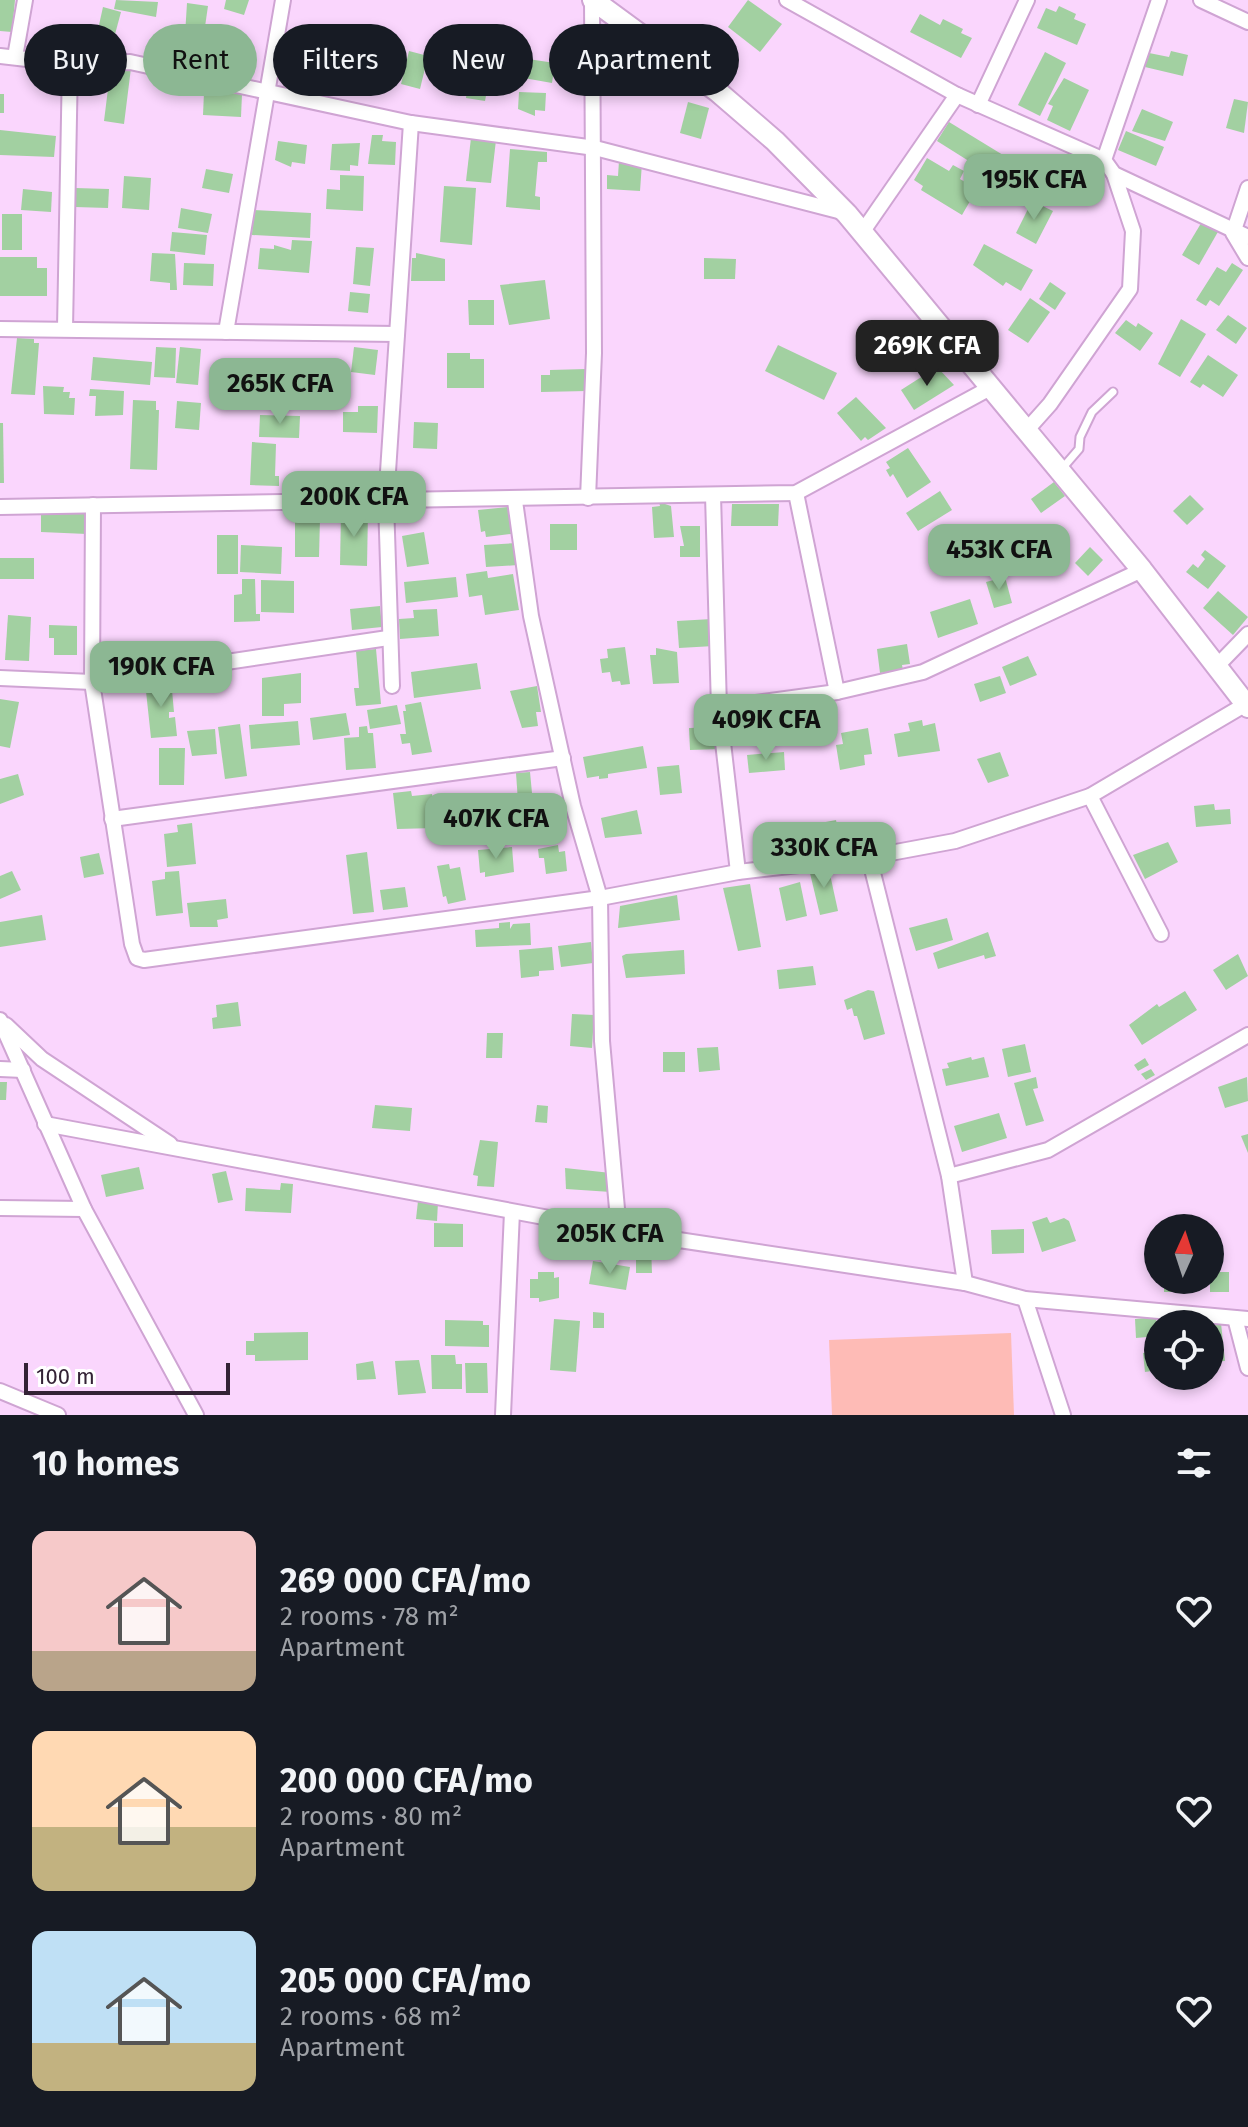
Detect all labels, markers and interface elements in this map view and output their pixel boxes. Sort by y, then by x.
chip: Buy [24,24,127,96]
chip: Rent [143,24,257,96]
chip: Filters [273,24,407,96]
chip: New [423,24,533,96]
chip: Apartment [549,24,739,96]
pin: 195K CFA [951,154,1117,222]
text: 195K CFA [982,164,1086,195]
pin: 269K CFA [844,320,1010,388]
text: 269K CFA [874,330,980,361]
pin: 265K CFA [197,358,363,426]
text: 265K CFA [227,368,333,399]
pin: 200K CFA [271,471,437,539]
text: 200K CFA [300,481,408,512]
pin: 453K CFA [916,524,1082,592]
text: 453K CFA [946,534,1052,565]
pin: 190K CFA [78,641,244,709]
text: 190K CFA [108,651,214,682]
pin: 409K CFA [683,694,849,762]
text: 409K CFA [712,704,820,735]
pin: 407K CFA [413,793,579,861]
text: 407K CFA [443,803,549,834]
pin: 330K CFA [741,822,907,890]
text: 330K CFA [771,832,877,863]
pin: 205K CFA [527,1208,693,1276]
north arrow [1144,1214,1224,1294]
map controls [1144,1214,1224,1390]
text: 205K CFA [557,1218,663,1249]
button: locate [1144,1310,1224,1390]
scale bar [24,1359,230,1395]
text: 100 m [36,1363,95,1390]
icon: filters [1172,1441,1216,1485]
text: 10 homes [32,1443,179,1484]
text: 269 000 CFA/mo [280,1560,531,1601]
icon: home [96,1563,192,1659]
icon: heart [1172,1589,1216,1633]
text: 2 rooms · 78 m² [280,1601,459,1632]
text: Apartment [280,1632,405,1663]
text: 200 000 CFA/mo [280,1760,533,1801]
icon: home [96,1763,192,1859]
icon: heart [1172,1789,1216,1833]
text: 2 rooms · 80 m² [280,1801,462,1832]
text: Apartment [280,1832,405,1863]
text: 205 000 CFA/mo [280,1960,531,2001]
icon: home [96,1963,192,2059]
icon: heart [1172,1989,1216,2033]
text: 2 rooms · 68 m² [280,2001,461,2032]
text: Apartment [280,2032,405,2063]

